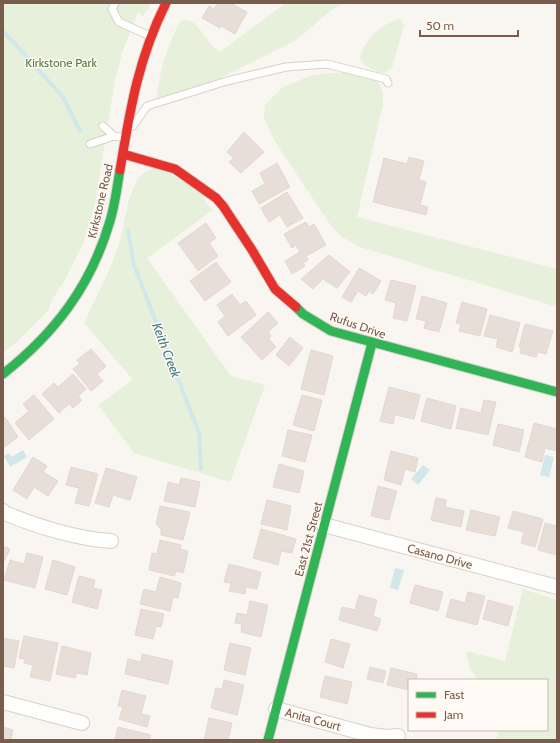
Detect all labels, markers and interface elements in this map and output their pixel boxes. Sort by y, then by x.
scale bar [420,12,518,38]
text: 50 m [426,18,454,33]
park label: Kirkstone Park [25,55,97,70]
street label: Kirkstone Road [84,162,116,240]
street label: Rufus Drive [328,308,388,342]
water label: Keith Creek [149,320,185,380]
street label: East 21st Street [291,500,325,578]
street label: Casano Drive [406,540,474,572]
legend [408,679,548,731]
text: Fast [444,687,464,702]
street label: Anita Court [283,704,343,734]
text: Jam [443,707,463,722]

